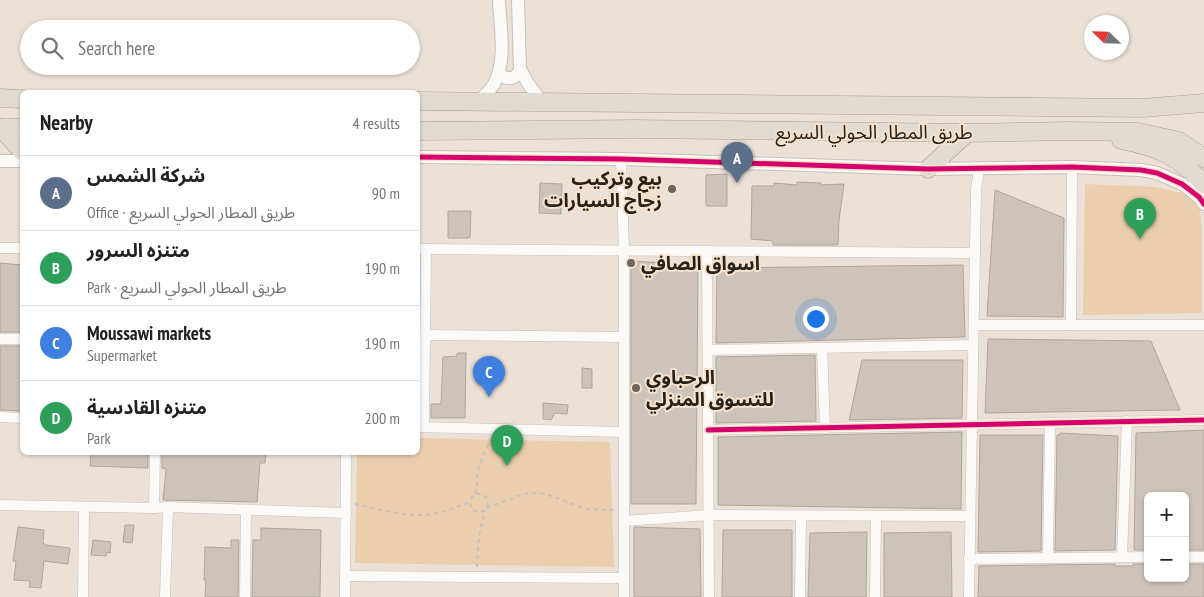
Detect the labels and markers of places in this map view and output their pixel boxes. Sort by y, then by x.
pin: A [721,142,753,183]
place label: بيع وتركيب زجاج السيارات [544,166,662,214]
marker: بيع وتركيب زجاج السيارات [666,183,678,195]
pin: B [1124,198,1156,239]
place label: اسواق الصافي [641,251,760,278]
marker: اسواق الصافي [625,257,637,269]
pin: C [473,356,505,397]
place label: الرحباوي للتسوق المنزلي [646,365,774,414]
marker: الرحباوي للتسوق المنزلي [630,382,642,394]
pin: D [491,425,523,466]

